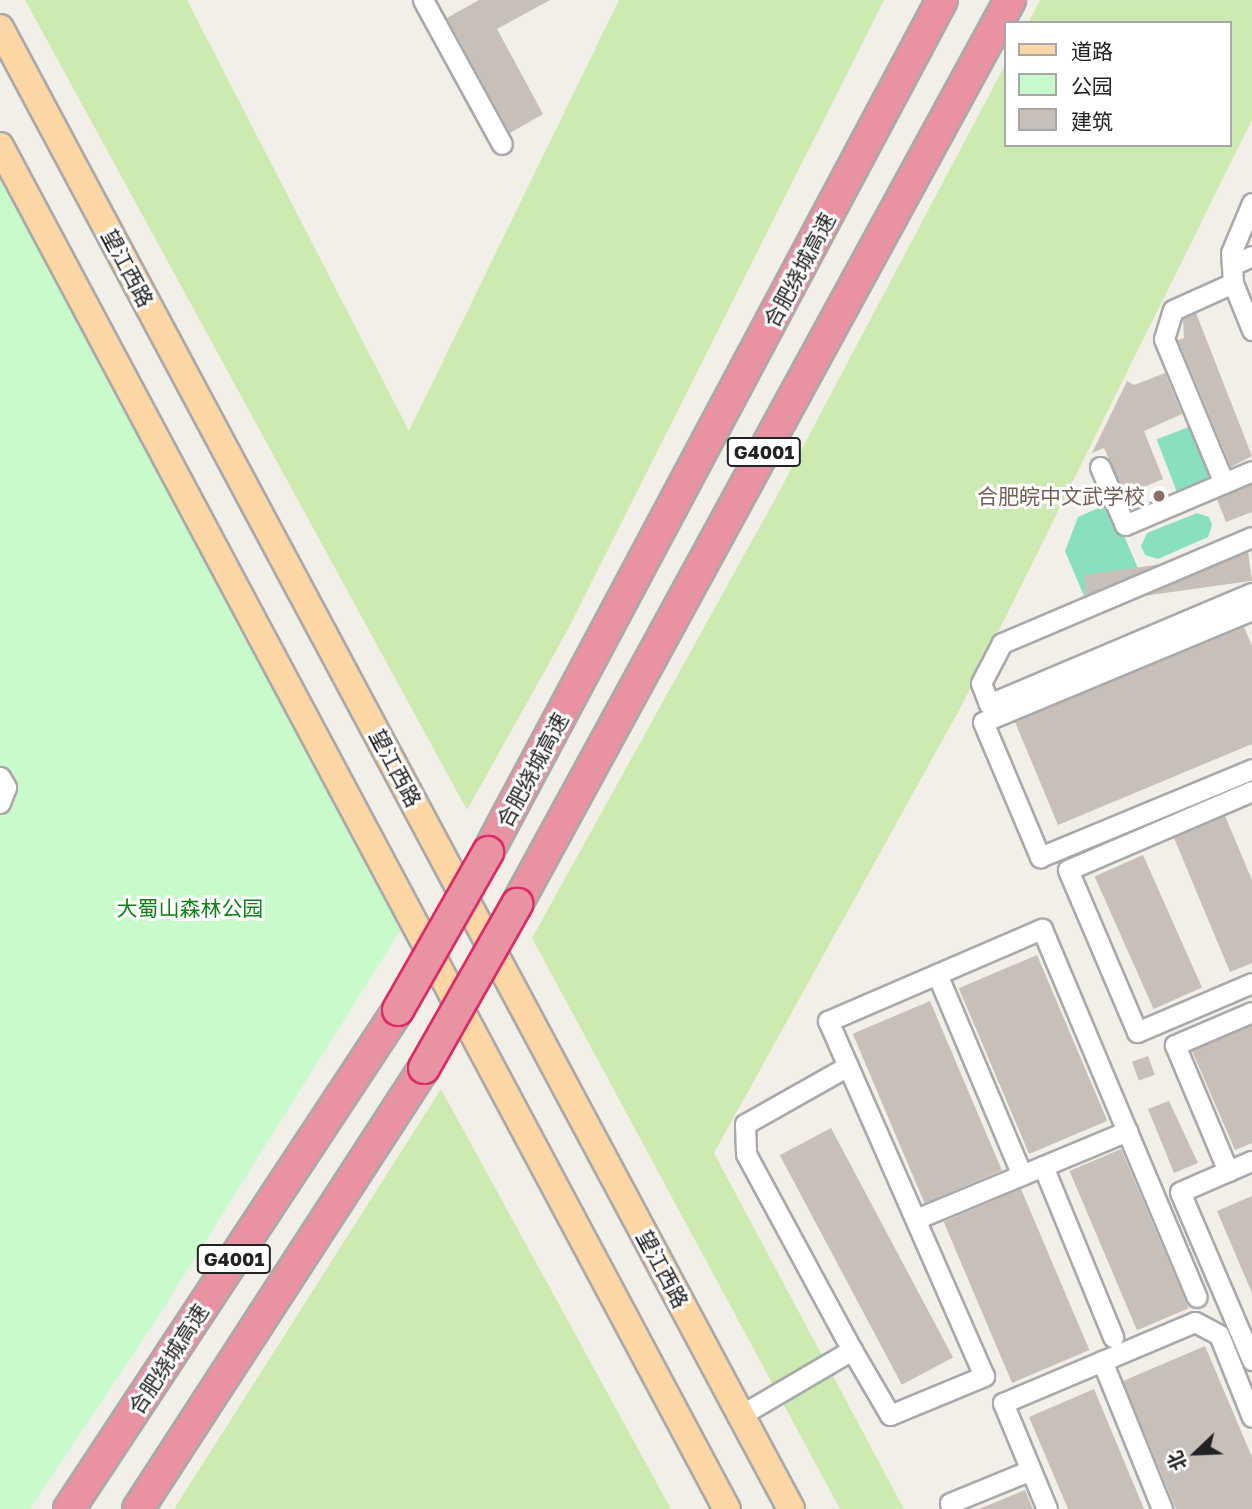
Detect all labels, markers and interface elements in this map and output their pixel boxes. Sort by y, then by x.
legend [1004,21,1231,147]
text: 道路 [1071,38,1113,64]
text: 公园 [1071,73,1113,99]
text: 建筑 [1071,108,1113,134]
street label: 合肥绕城高速 [758,208,840,332]
street label: 望江西路 [97,225,159,311]
road number: G4001 [726,436,802,467]
place label: 合肥皖中文武学校 [977,483,1145,509]
marker: 合肥皖中文武学校 [1151,488,1167,504]
street label: 合肥绕城高速 [491,708,573,832]
street label: 望江西路 [365,725,427,811]
park label: 大蜀山森林公园 [117,895,263,921]
street label: 望江西路 [632,1226,694,1312]
road number: G4001 [196,1244,272,1274]
street label: 合肥绕城高速 [123,1299,213,1419]
north arrow [1161,1418,1231,1488]
text: 北 [1162,1448,1191,1475]

